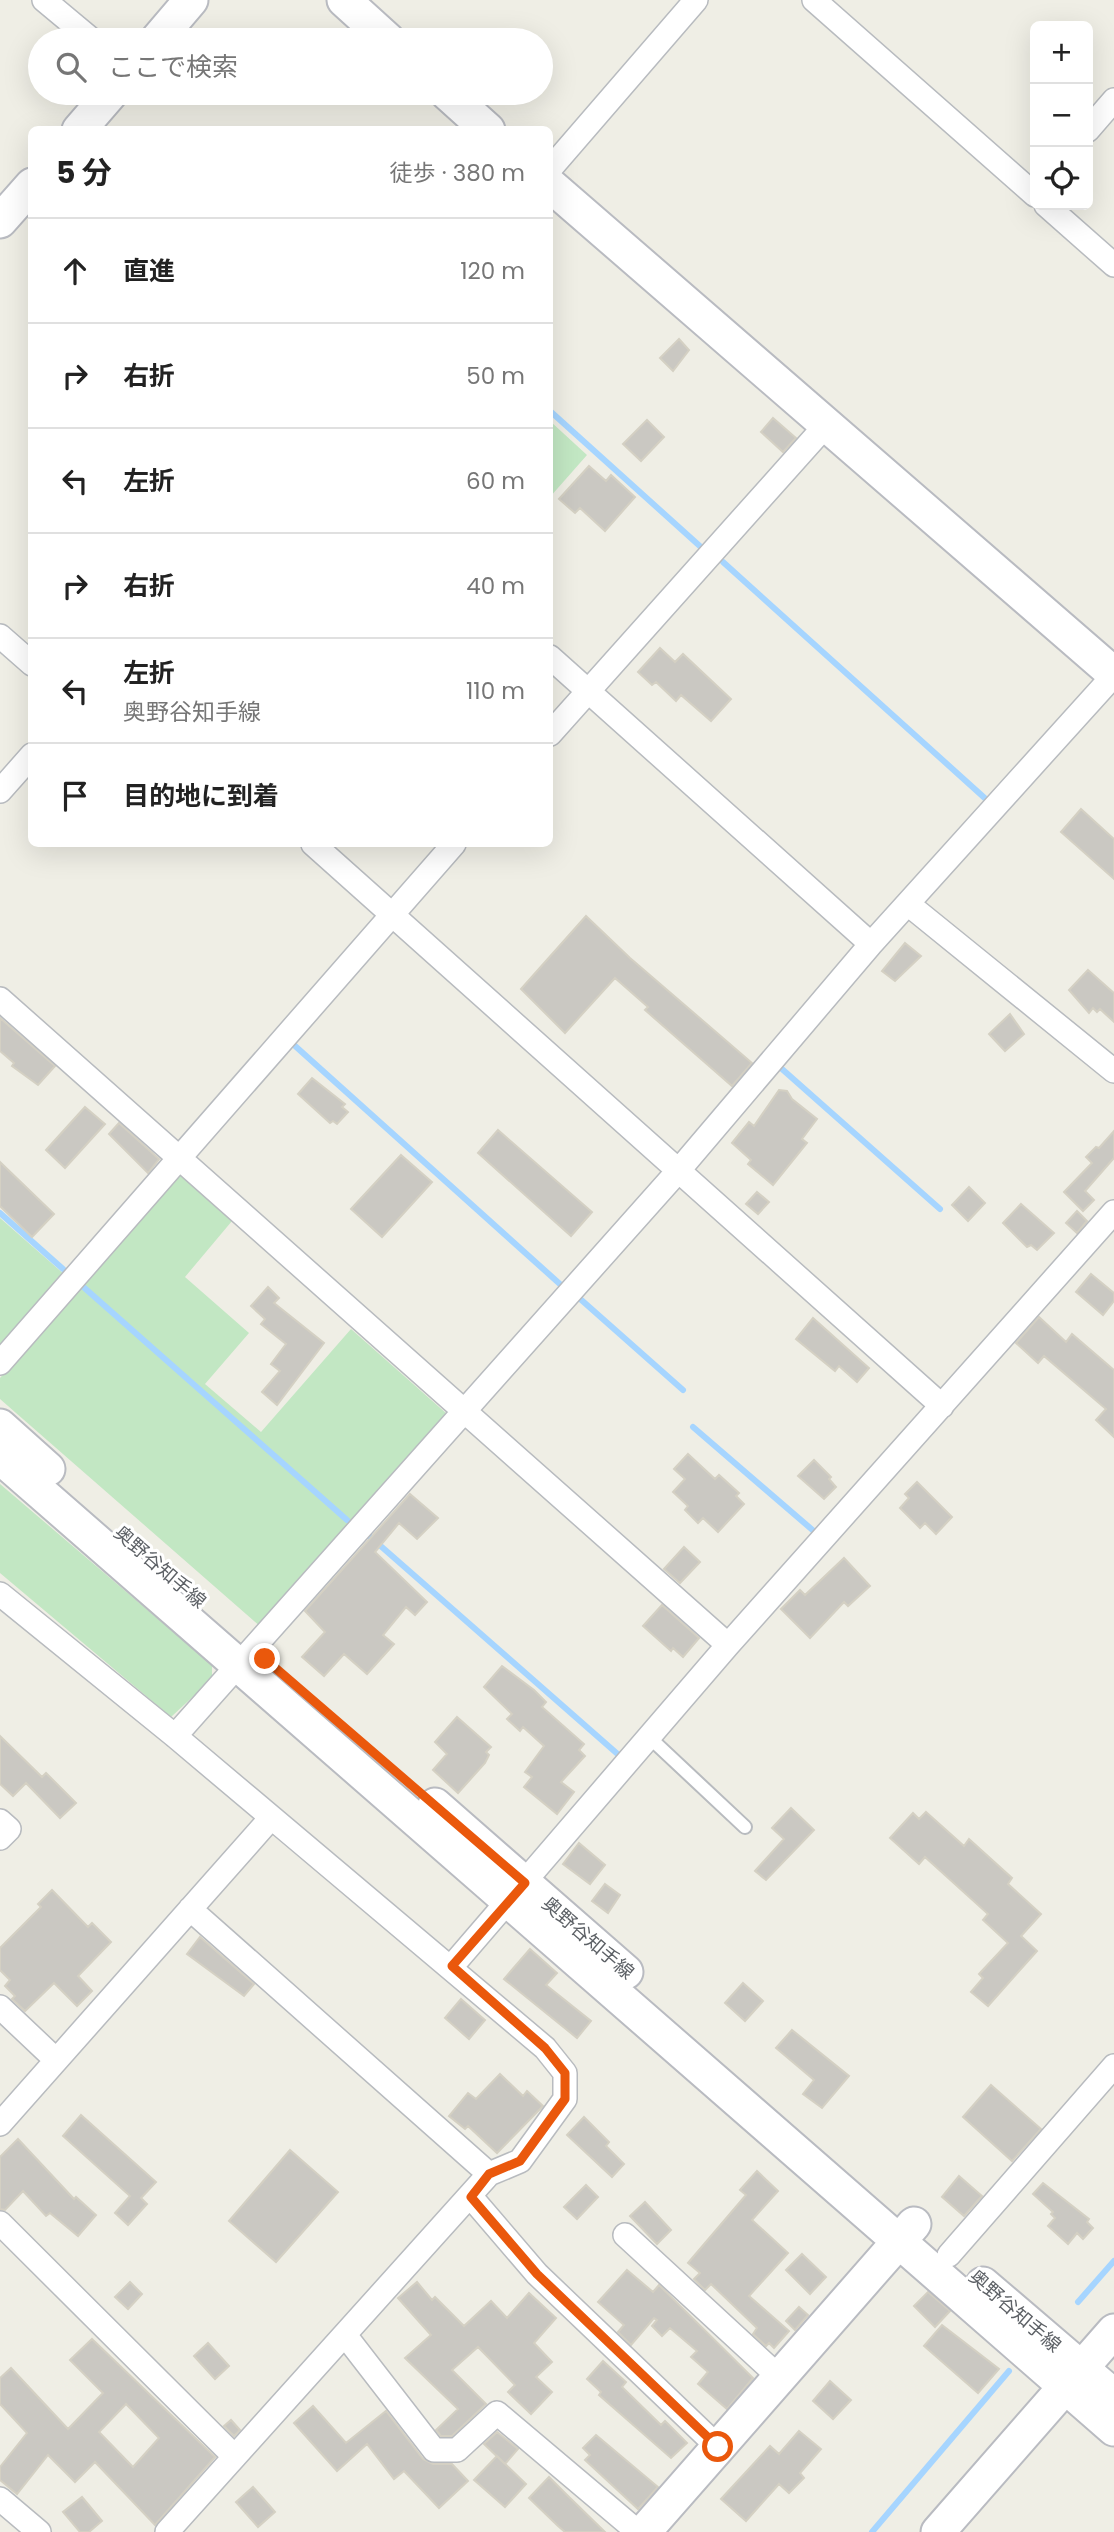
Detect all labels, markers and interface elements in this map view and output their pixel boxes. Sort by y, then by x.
map controls [1030,21,1093,210]
button: + [1030,21,1093,84]
search box [28,28,553,105]
icon: search [52,48,90,86]
text: ここで検索 [108,49,238,85]
button: − [1030,84,1093,147]
button: locate [1030,147,1093,210]
text: 5 分 [56,151,112,194]
text: 徒歩 · 380 m [390,157,525,189]
icon: ahead [56,252,94,290]
text: 直進 [123,253,175,289]
text: 120 m [460,255,525,287]
icon: right [56,357,94,395]
text: 右折 [123,358,175,394]
text: 50 m [466,360,525,392]
icon: left [56,462,94,500]
text: 左折 [123,463,175,499]
text: 60 m [466,465,525,497]
icon: right [56,567,94,605]
text: 右折 [123,568,175,604]
text: 40 m [466,570,525,602]
text: 左折 [123,655,175,691]
icon: left [56,672,94,710]
text: 110 m [466,675,525,707]
text: 奥野谷知手線 [123,696,261,728]
icon: arrive [56,777,94,815]
text: 目的地に到着 [123,778,279,814]
street label: 奥野谷知手線 [108,1519,212,1615]
route end [249,1643,280,1674]
street label: 奥野谷知手線 [536,1890,640,1986]
street label: 奥野谷知手線 [963,2263,1067,2359]
route start [702,2431,733,2462]

